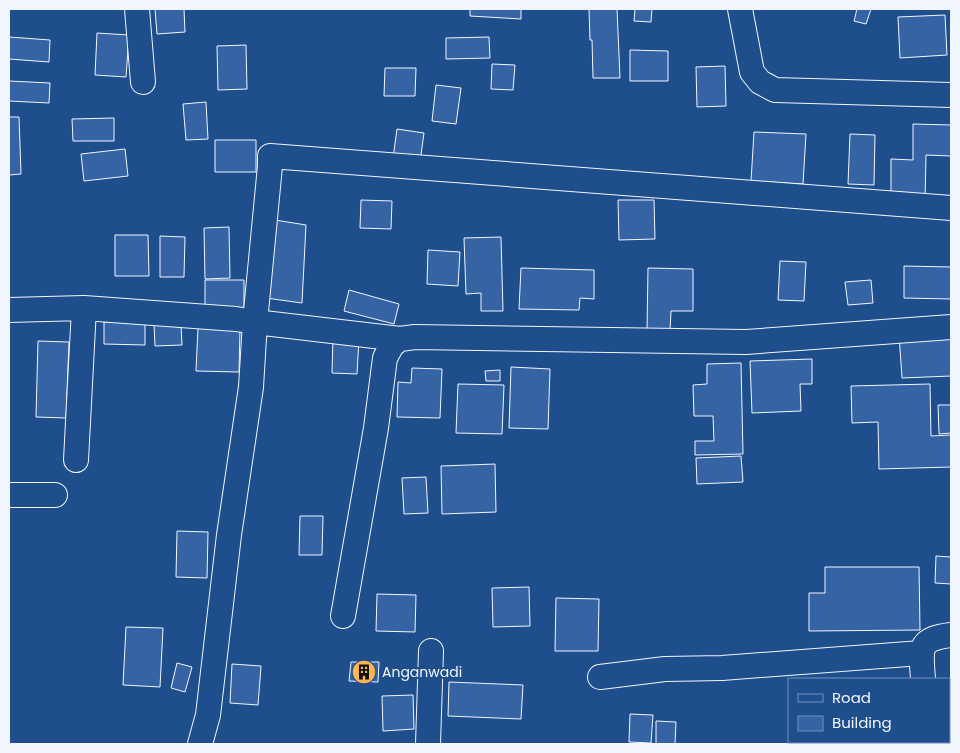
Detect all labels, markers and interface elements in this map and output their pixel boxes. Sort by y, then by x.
building icon: Anganwadi [351,659,377,685]
place label: Anganwadi [382,662,462,682]
legend [788,678,950,743]
text: Road [832,687,871,708]
text: Building [832,712,892,733]

